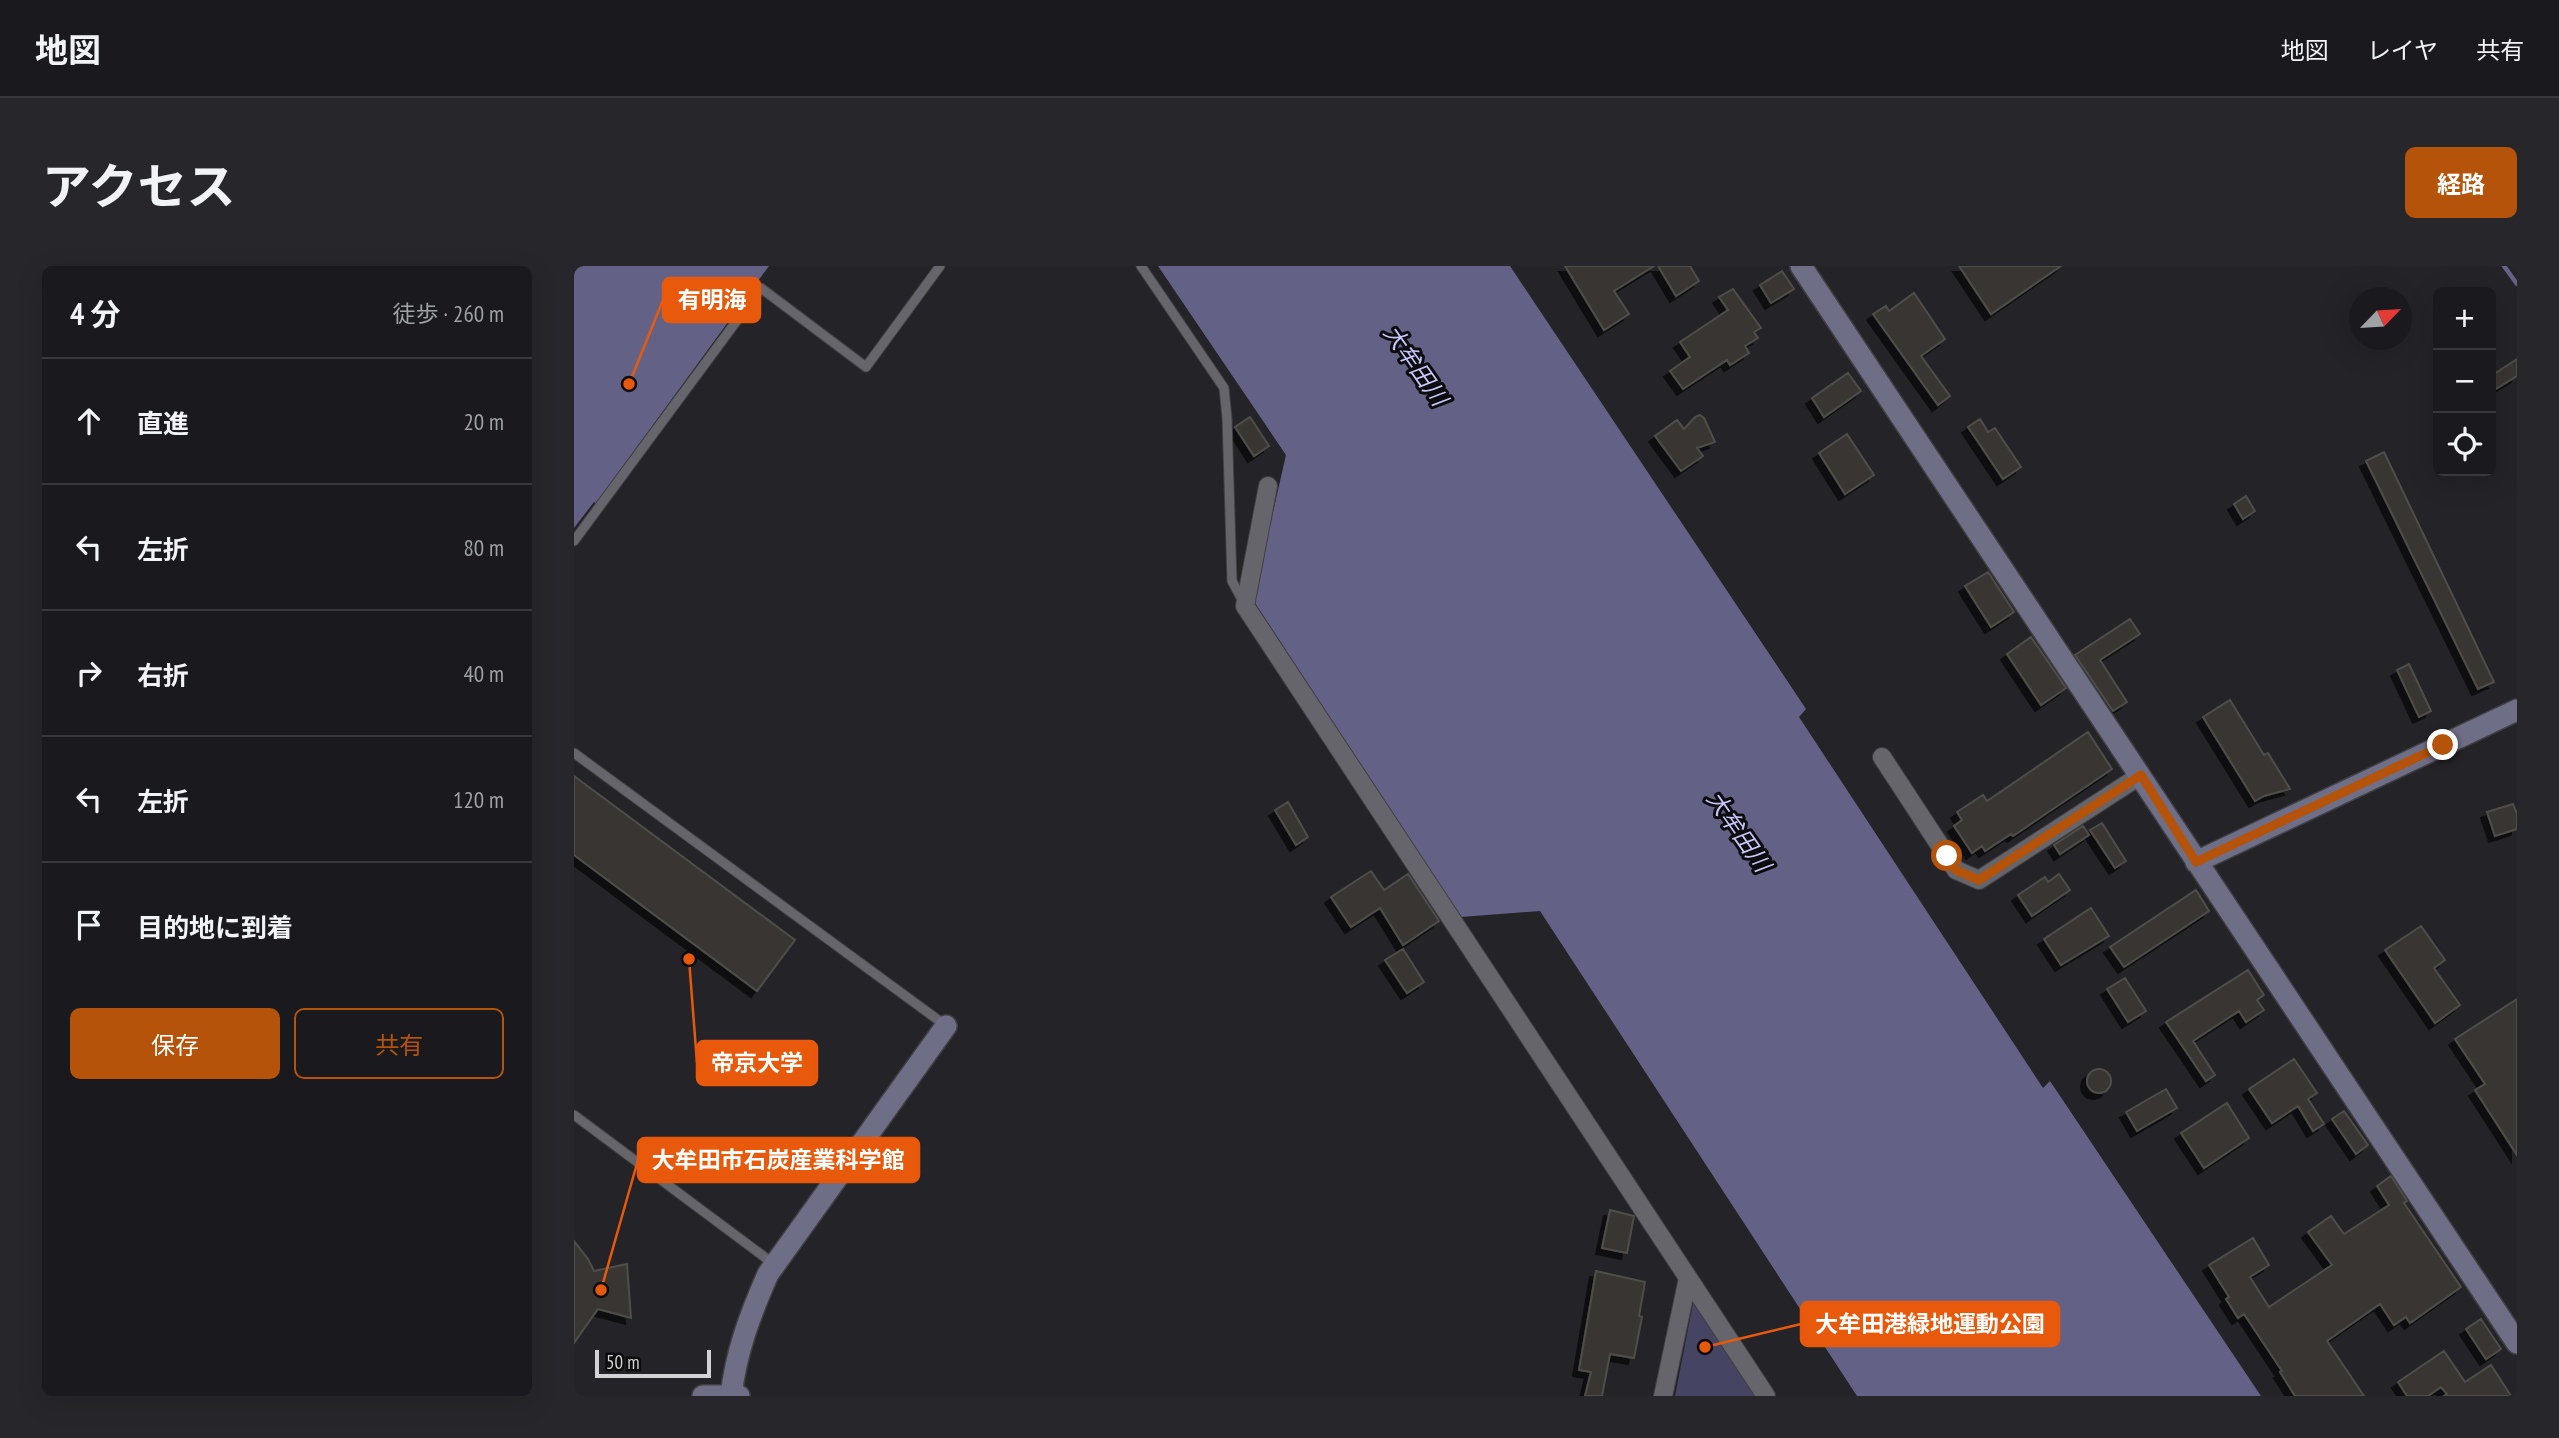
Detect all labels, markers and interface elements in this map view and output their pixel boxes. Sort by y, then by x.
text: 地図 [35,28,101,71]
text: 地図 [2281,35,2329,66]
text: レイヤ [2367,35,2438,66]
text: 共有 [2476,35,2524,66]
button: 経路 [2405,147,2517,218]
text: アクセス [42,154,236,218]
callout: 有明海 [663,278,760,322]
text: 有明海 [678,285,747,314]
north arrow [2349,287,2412,350]
map controls [2433,287,2496,476]
button: + [2433,287,2496,350]
text: 4 分 [70,294,121,333]
text: 徒歩 · 260 m [392,299,504,328]
water label: 大牟田川 [1378,319,1456,413]
button: − [2433,350,2496,413]
icon: ahead [70,402,108,440]
text: 直進 [137,407,189,440]
text: 20 m [463,407,504,436]
button: locate [2433,413,2496,476]
icon: left [70,528,108,566]
text: 左折 [137,533,189,566]
text: 80 m [463,533,504,562]
icon: right [70,654,108,692]
text: 右折 [137,659,189,692]
text: 40 m [463,659,504,688]
route end [2427,729,2458,760]
icon: left [70,780,108,818]
text: 左折 [137,785,189,818]
text: 120 m [453,785,504,814]
water label: 大牟田川 [1701,785,1779,879]
route start [1931,840,1962,871]
icon: arrive [70,906,108,944]
text: 目的地に到着 [137,911,293,944]
button: 保存 [70,1008,280,1079]
button: 共有 [294,1008,504,1079]
callout: 帝京大学 [697,1041,817,1085]
text: 帝京大学 [711,1048,803,1077]
callout: 大牟田市石炭産業科学館 [638,1138,919,1182]
text: 大牟田市石炭産業科学館 [652,1145,905,1174]
callout: 大牟田港緑地運動公園 [1801,1302,2059,1346]
text: 大牟田港緑地運動公園 [1815,1309,2045,1338]
scale bar [595,1347,710,1379]
text: 50 m [606,1350,640,1374]

